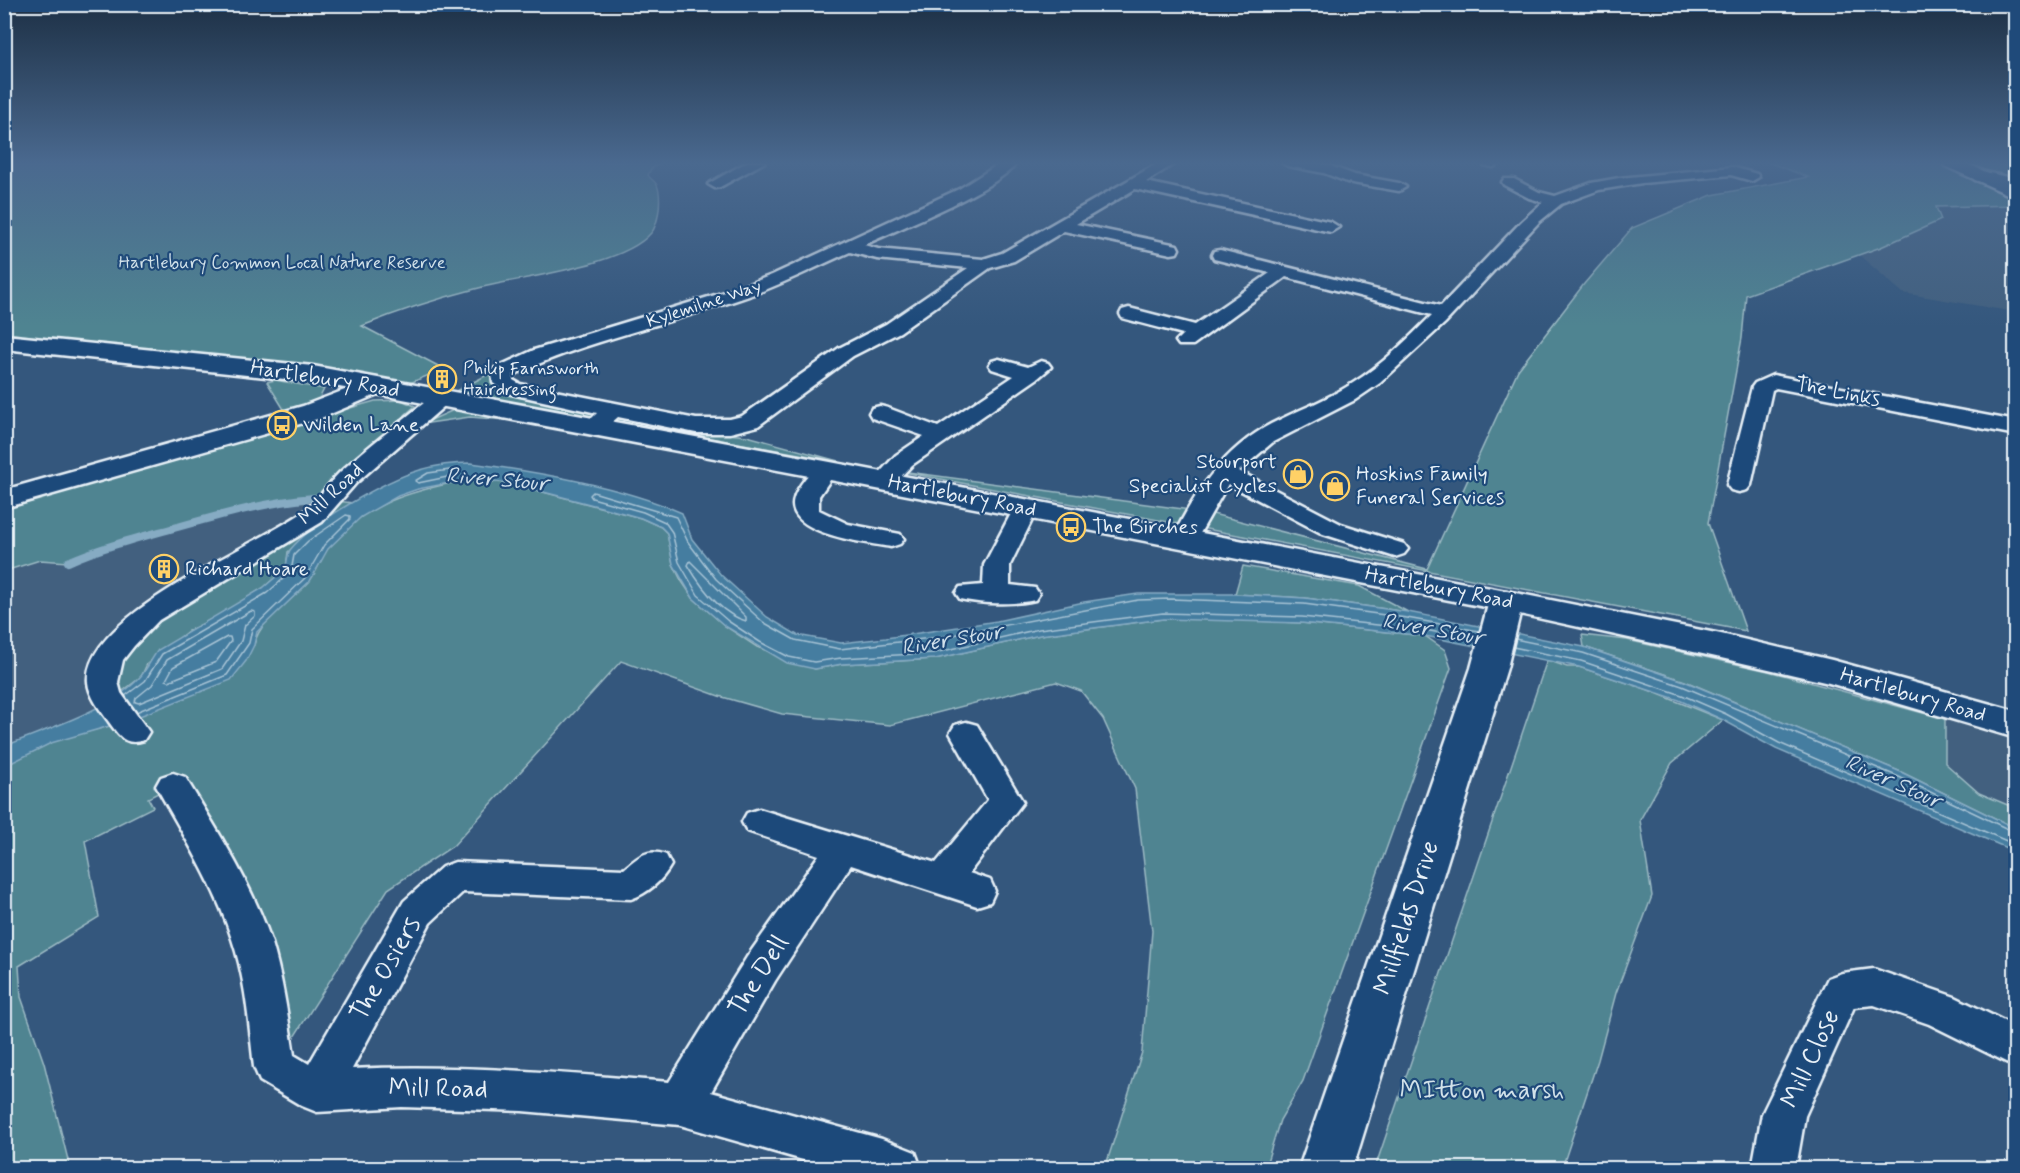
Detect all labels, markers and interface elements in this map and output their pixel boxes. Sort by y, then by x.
park label: Hartlebury Common Local Nature Reserve [118,251,446,275]
street label: Kylemilne Way [643,274,765,334]
street label: Hartlebury Road [249,353,401,405]
place label: Philip Farnsworth Hairdressing [463,357,599,404]
building icon: Philip Farnsworth Hairdressing [426,363,458,395]
street label: The Links [1793,370,1883,414]
bus stop icon: Wilden Lane [266,409,298,441]
place label: Wilden Lane [303,411,419,439]
place label: Stourport Specialist Cycles [1129,448,1277,500]
street label: Mill Road [292,456,370,532]
shop icon: Stourport Specialist Cycles [1282,458,1314,490]
place label: Hoskins Family Funeral Services [1356,460,1504,512]
water label: River Stour [445,462,552,499]
street label: Hartlebury Road [886,468,1038,524]
shop icon: Hoskins Family Funeral Services [1319,470,1351,502]
bus stop icon: The Birches [1055,511,1087,543]
place label: The Birches [1092,513,1198,541]
building icon: Richard Hoare [148,553,180,585]
place label: Richard Hoare [185,555,309,583]
street label: Hartlebury Road [1363,560,1515,616]
water label: River Stour [1380,607,1489,653]
water label: River Stour [899,618,1007,662]
street label: Hartlebury Road [1837,661,1989,729]
water label: River Stour [1841,748,1948,817]
street label: Millfields Drive [1366,837,1448,999]
street label: The Osiers [342,911,430,1027]
street label: The Dell [721,929,797,1023]
street label: Mill Close [1773,1004,1849,1114]
street label: Mill Road [388,1071,488,1107]
park label: MItton marsh [1400,1074,1564,1108]

